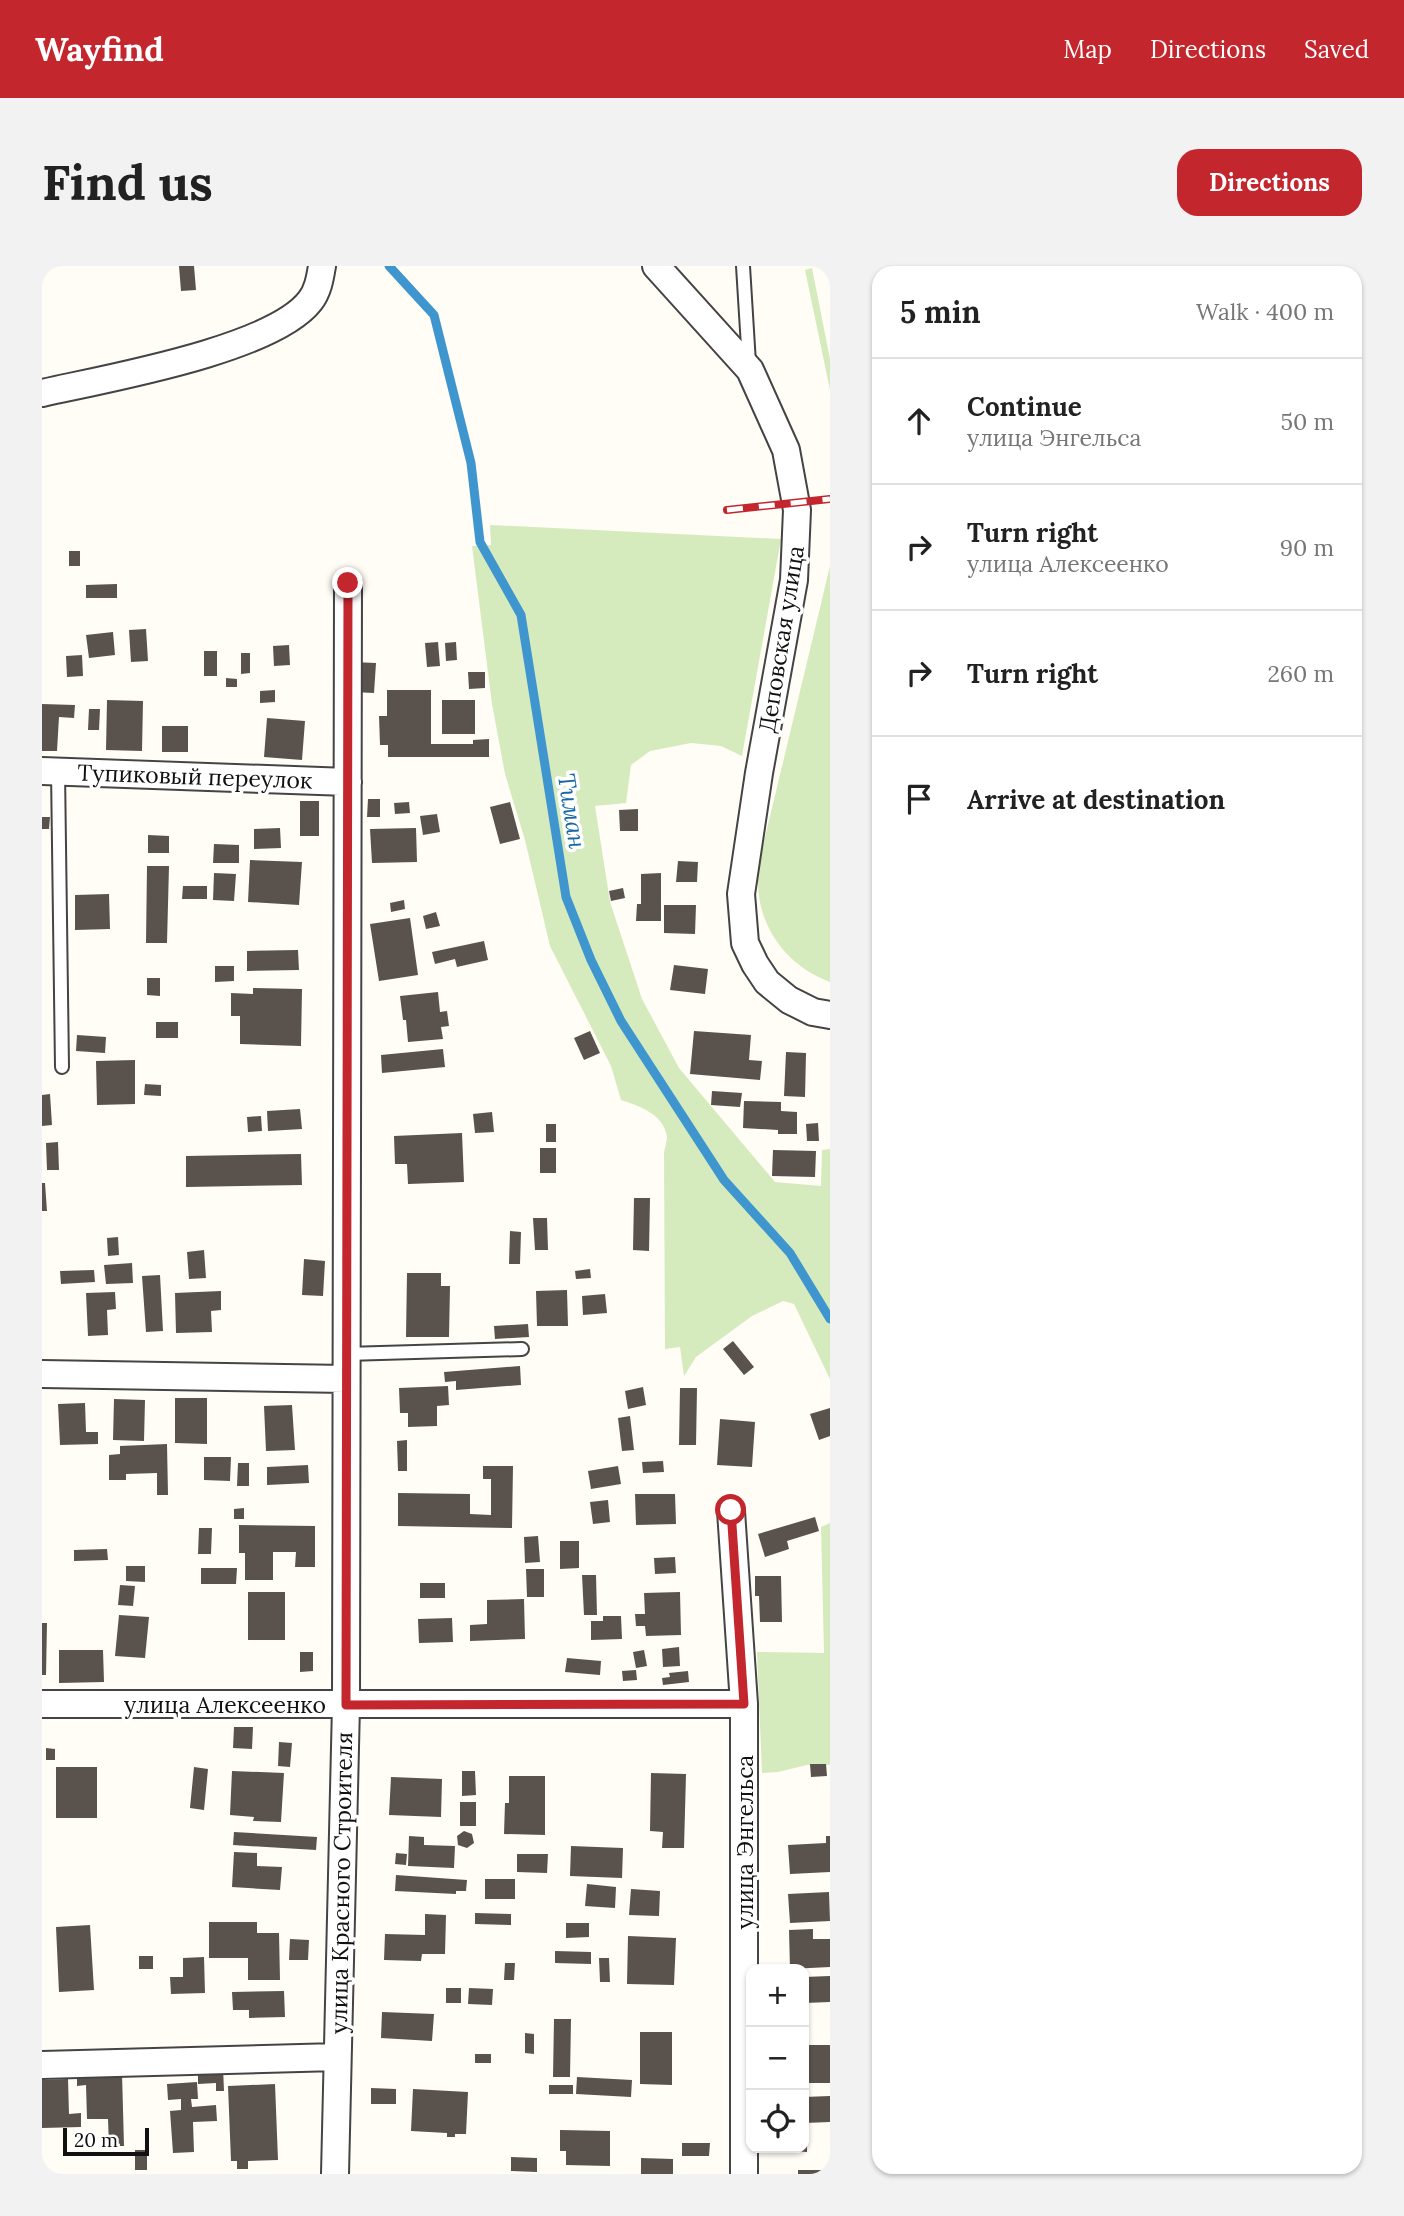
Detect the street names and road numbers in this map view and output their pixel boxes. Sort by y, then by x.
street label: Деповская улица [752,543,810,735]
street label: Тупиковый переулок [77,757,314,795]
street label: улица Алексеенко [124,1690,326,1719]
street label: улица Красного Строителя [324,1732,358,2034]
street label: улица Энгельса [730,1755,759,1929]

